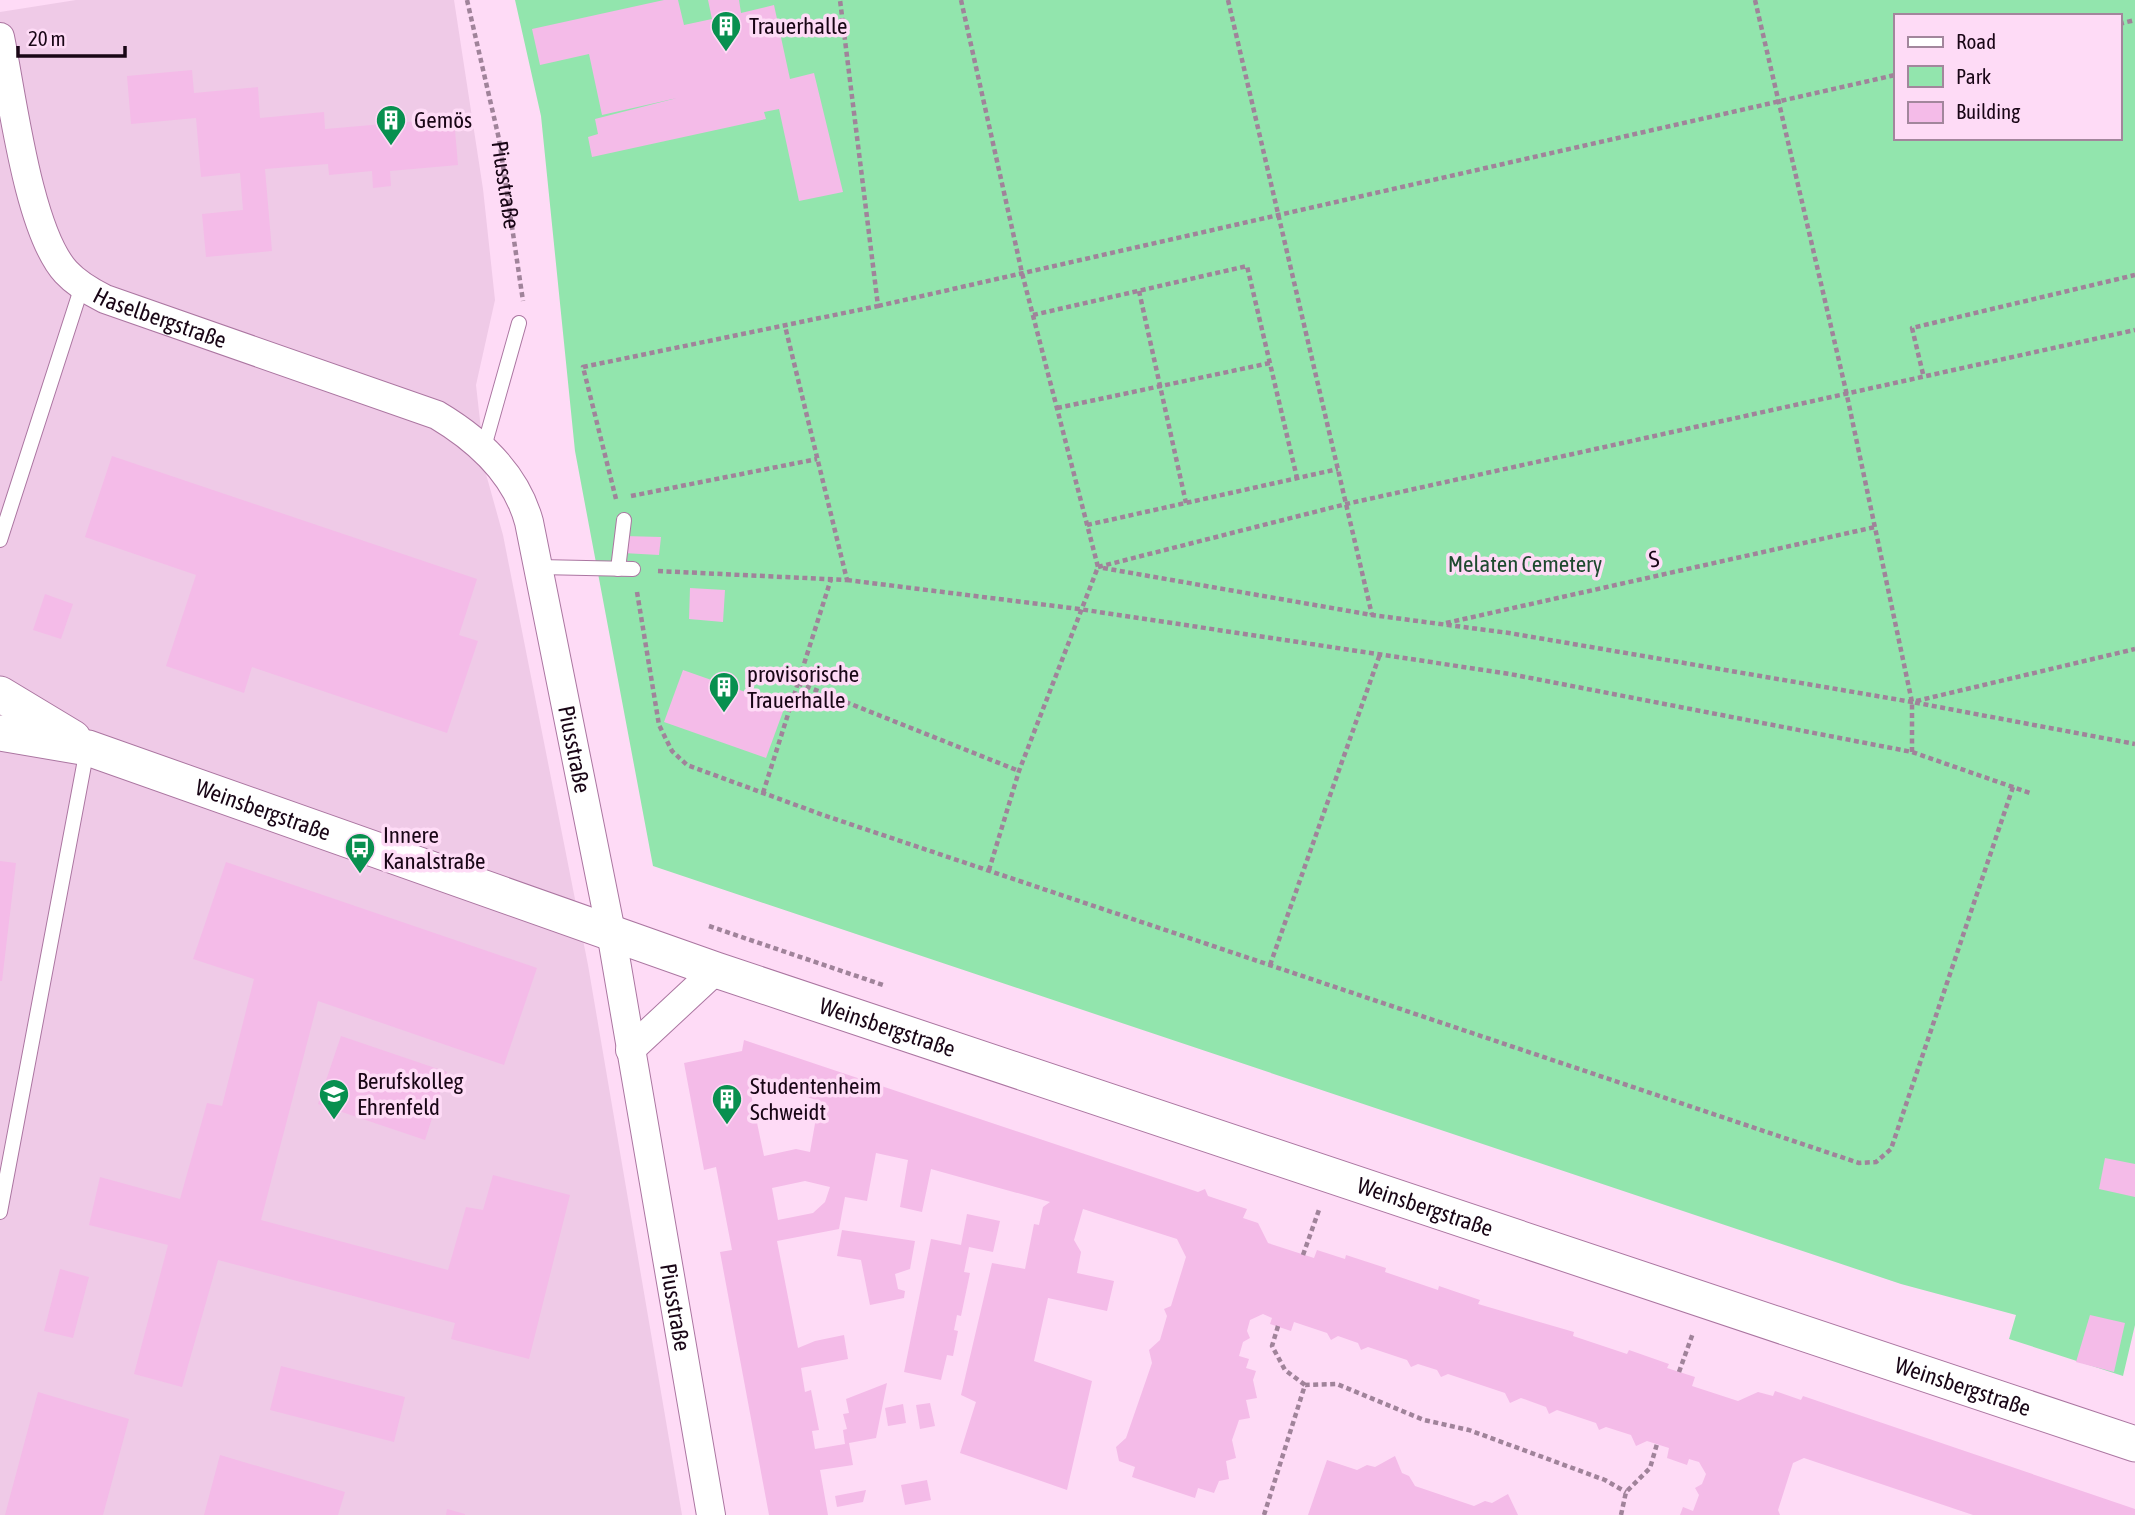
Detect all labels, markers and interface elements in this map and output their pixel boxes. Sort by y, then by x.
building icon: Trauerhalle [709,9,743,53]
place label: Trauerhalle [749,13,847,39]
scale bar [18,14,124,58]
legend [1894,14,2121,140]
text: 20 m [28,26,66,50]
text: Road [1956,29,1996,53]
text: Park [1956,64,1991,88]
text: Building [1956,99,2020,123]
building icon: Gemös [374,103,408,147]
place label: Gemös [414,107,472,133]
street label: Piusstraße [486,139,525,230]
street label: Haselbergstraße [89,282,230,353]
street label: S [1646,545,1662,573]
park label: Melaten Cemetery [1448,551,1602,577]
place label: provisorische Trauerhalle [747,661,859,713]
building icon: provisorische Trauerhalle [707,670,741,714]
street label: Piusstraße [553,703,596,795]
street label: Weinsbergstraße [192,774,334,846]
place label: Innere Kanalstraße [383,822,485,874]
bus stop icon: Innere Kanalstraße [343,831,377,875]
street label: Weinsbergstraße [816,992,959,1062]
place label: Berufskolleg Ehrenfeld [357,1068,464,1120]
place label: Studentenheim Schweidt [750,1073,881,1125]
school or university icon: Berufskolleg Ehrenfeld [317,1077,351,1121]
building icon: Studentenheim Schweidt [710,1082,744,1126]
street label: Weinsbergstraße [1354,1172,1496,1242]
street label: Piusstraße [655,1261,696,1353]
street label: Weinsbergstraße [1892,1352,2034,1421]

